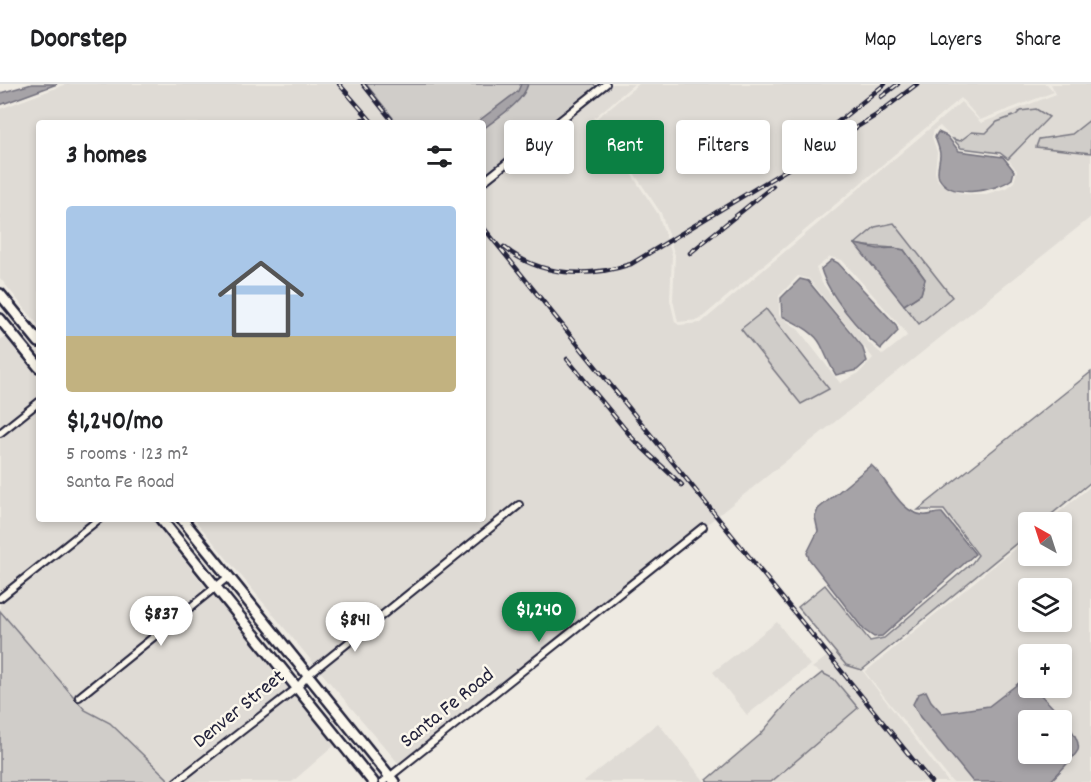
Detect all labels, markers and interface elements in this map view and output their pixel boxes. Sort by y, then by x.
text: Doorstep [30,21,127,61]
text: Map [865,26,896,56]
text: Layers [929,26,982,56]
text: Share [1015,26,1061,56]
chip: Buy [504,120,574,174]
chip: Rent [586,120,664,174]
chip: Filters [676,120,770,174]
chip: New [782,120,857,174]
text: 3 homes [66,138,147,175]
icon: filters [423,140,456,173]
icon: home [207,245,315,353]
text: $1,240/mo [66,404,163,441]
text: 5 rooms · 123 m² [66,441,189,469]
text: Santa Fe Road [66,469,174,497]
north arrow [1018,512,1072,566]
map controls [1018,512,1072,764]
button: layers [1018,578,1072,632]
pin: $1,240 [490,592,588,643]
pin: $837 [125,596,197,647]
text: $1,240 [516,597,562,625]
text: $837 [144,601,178,629]
pin: $841 [319,602,391,653]
text: $841 [340,607,370,635]
button: + [1018,644,1072,698]
street label: Santa Fe Road [394,662,502,756]
street label: Denver Street [187,663,293,757]
button: − [1018,710,1072,764]

